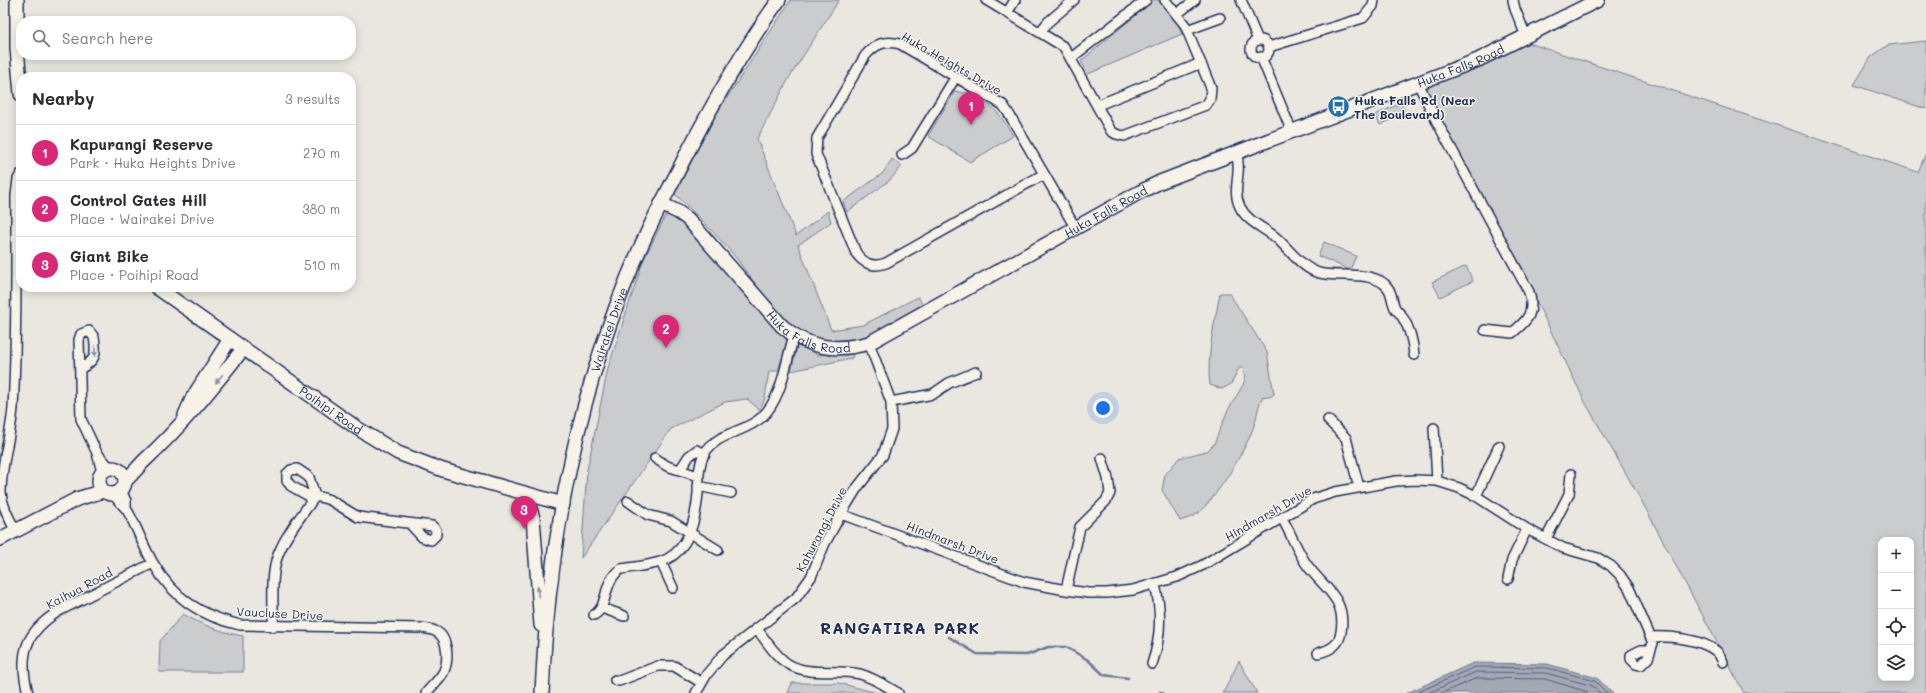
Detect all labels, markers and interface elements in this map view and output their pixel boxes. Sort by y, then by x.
search box [16,16,356,60]
icon: search [30,27,52,49]
text: Search here [62,28,153,48]
street label: Huka Heights Drive [899,28,1005,98]
street label: Huka Falls Road [1415,40,1507,91]
text: Nearby [32,87,94,109]
text: 3 results [285,90,340,107]
pin: 1 [958,92,984,125]
place label: Huka Falls Rd (Near The Boulevard) [1354,92,1475,122]
bus stop icon: Huka Falls Rd (Near The Boulevard) [1326,94,1352,120]
text: Kapurangi Reserve [70,134,213,154]
text: 1 [42,144,48,161]
text: 270 m [303,144,340,161]
text: Park · Huka Heights Drive [70,154,236,171]
street label: Huka Falls Road [1061,182,1150,241]
text: Control Gates Hill [70,190,206,210]
text: 2 [41,200,49,217]
text: 380 m [302,200,340,217]
text: Place · Wairakei Drive [70,210,215,227]
text: Giant Bike [70,246,149,266]
text: 3 [41,256,49,273]
text: 510 m [304,256,340,273]
text: Place · Poihipi Road [70,266,198,283]
street label: Wairakei Drive [587,285,631,374]
street label: Huka Falls Road [764,307,852,356]
pin: 2 [653,315,679,348]
one-way arrow [91,345,98,357]
one-way arrow [215,374,223,385]
street label: Poihipi Road [297,382,366,438]
your location [1093,398,1113,418]
street label: Hindmarsh Drive [1222,482,1314,544]
street label: Kahurangi Drive [792,484,850,574]
pin: 3 [511,496,537,529]
street label: Hindmarsh Drive [905,517,1001,567]
map controls [1878,537,1914,681]
button: + [1878,537,1914,573]
street label: Kaihua Road [43,564,115,612]
button: − [1878,573,1914,609]
one-way arrow [535,586,542,598]
street label: Vaucluse Drive [236,603,324,623]
button: locate [1878,609,1914,645]
district label: RANGATIRA PARK [820,617,980,638]
button: layers [1878,645,1914,681]

